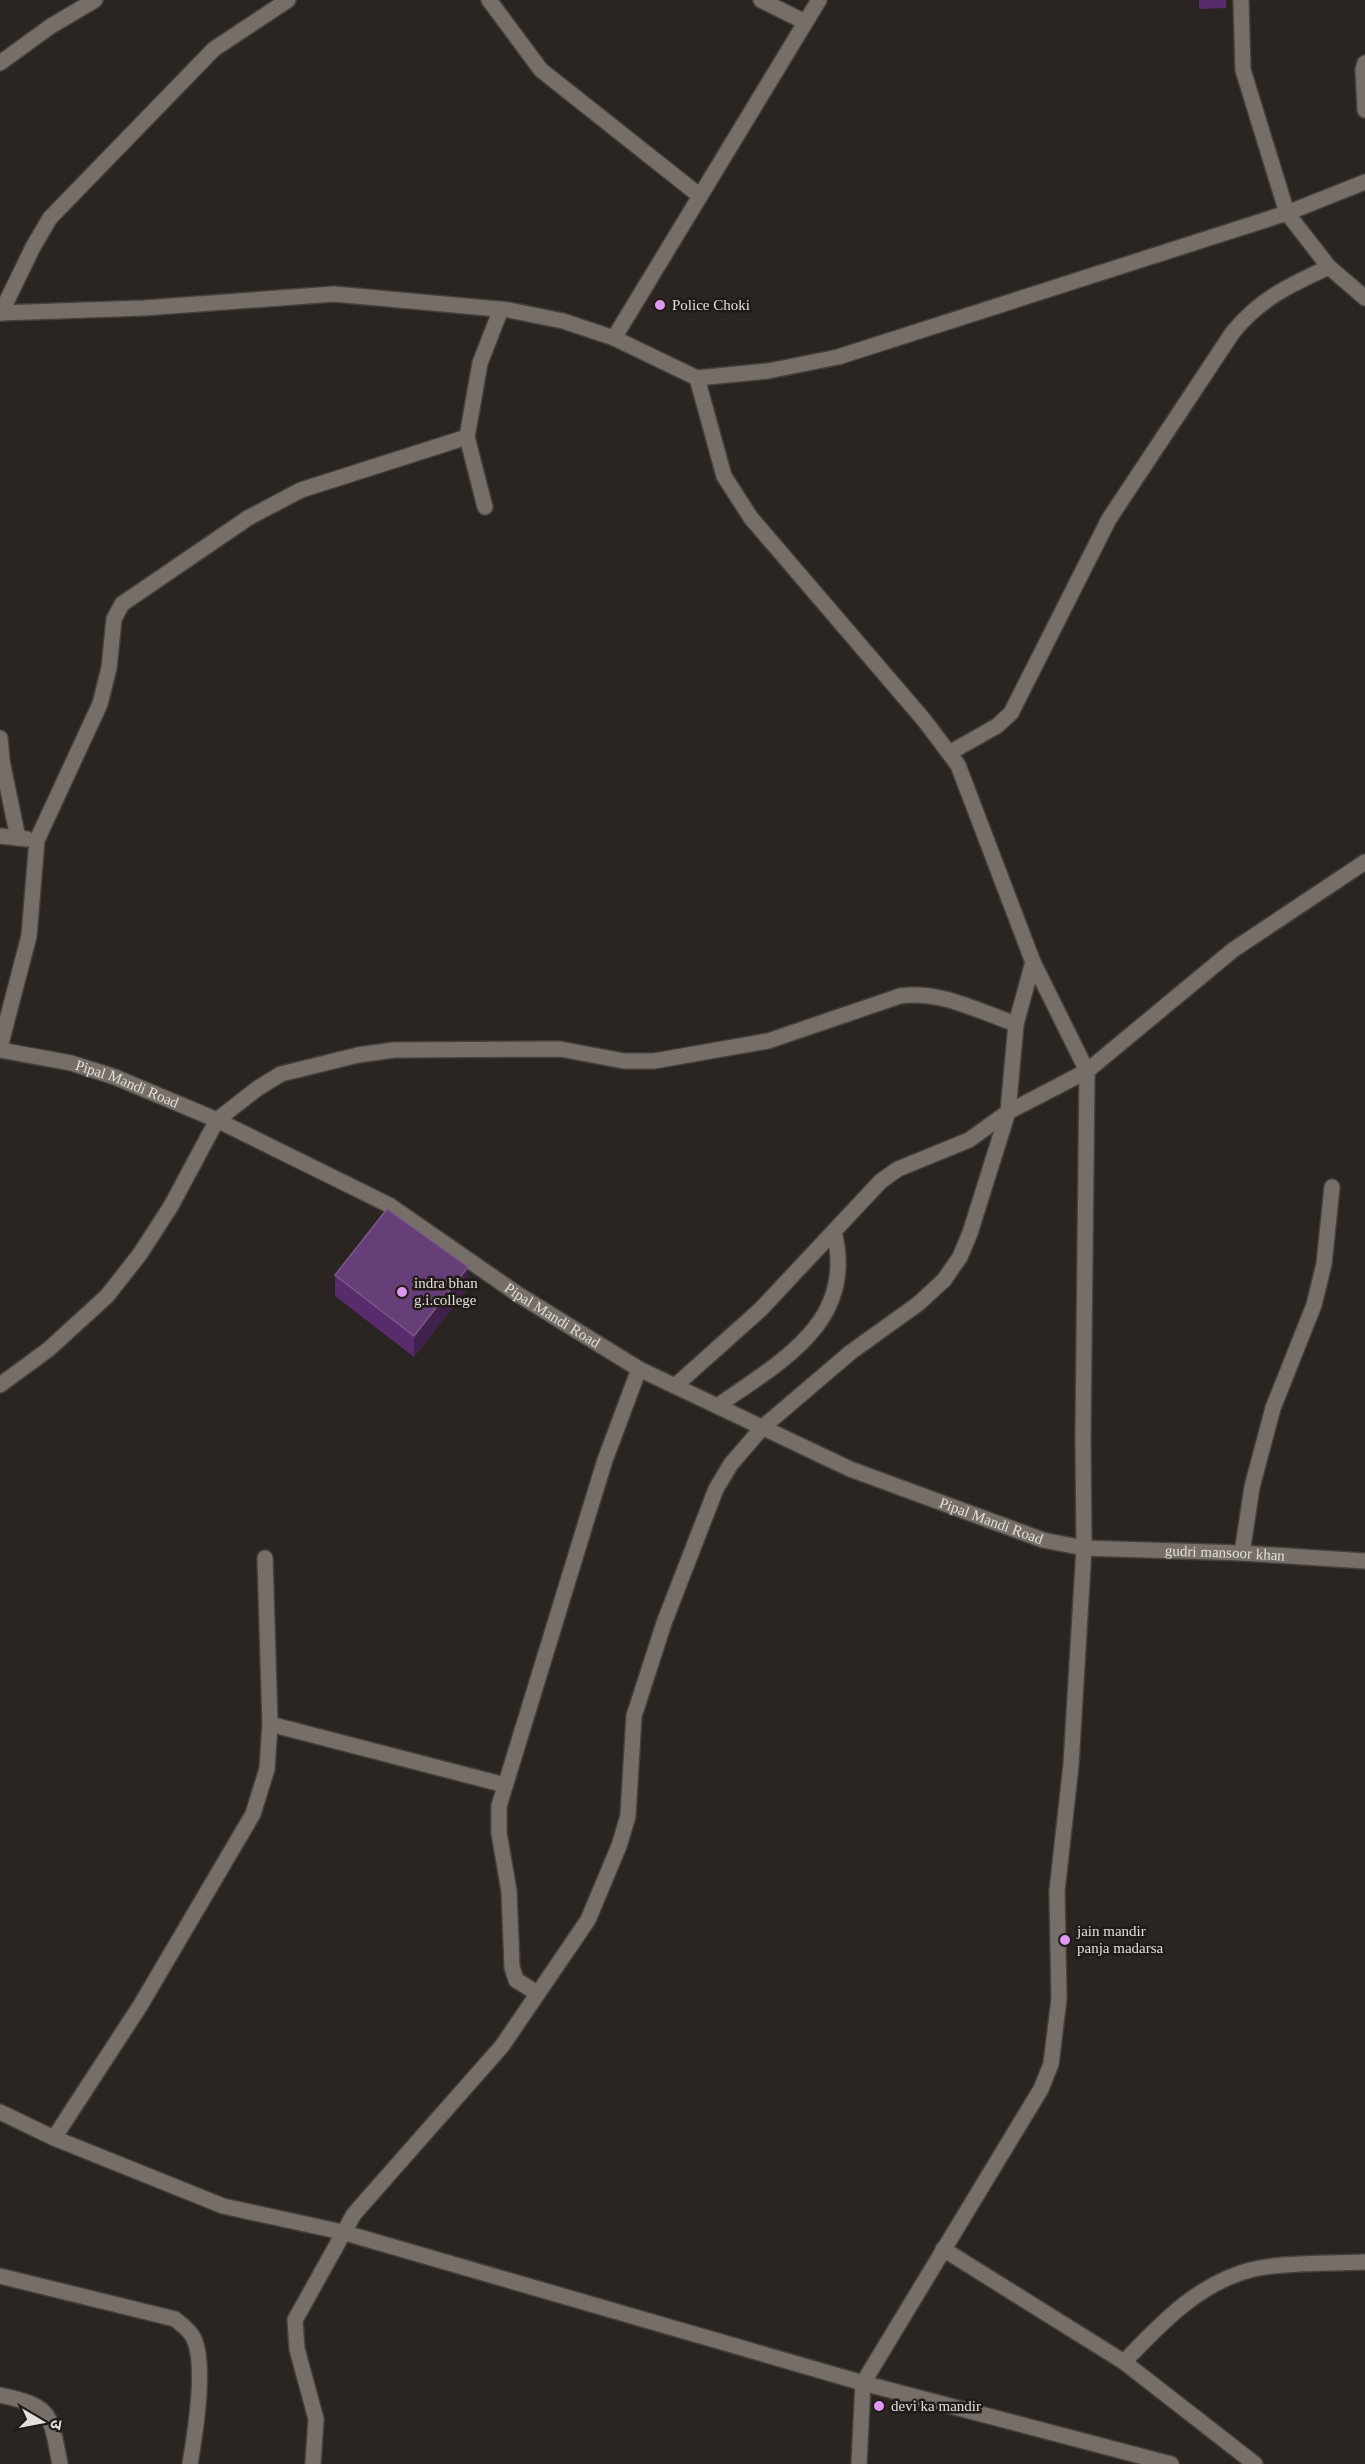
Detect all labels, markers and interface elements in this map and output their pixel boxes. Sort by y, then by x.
place label: Police Choki [672,297,750,313]
marker: Police Choki [653,298,667,312]
street label: Pipal Mandi Road [74,1057,181,1111]
place label: indra bhan g.i.college [414,1275,478,1308]
street label: Pipal Mandi Road [502,1280,603,1351]
marker: indra bhan g.i.college [395,1285,409,1299]
street label: Pipal Mandi Road [937,1495,1046,1547]
street label: gudri mansoor khan [1165,1543,1286,1564]
place label: jain mandir panja madarsa [1076,1923,1164,1956]
marker: jain mandir panja madarsa [1058,1933,1072,1947]
north arrow [12,2392,72,2452]
place label: devi ka mandir [891,2398,981,2414]
marker: devi ka mandir [872,2399,886,2413]
text: उ [47,2418,65,2431]

